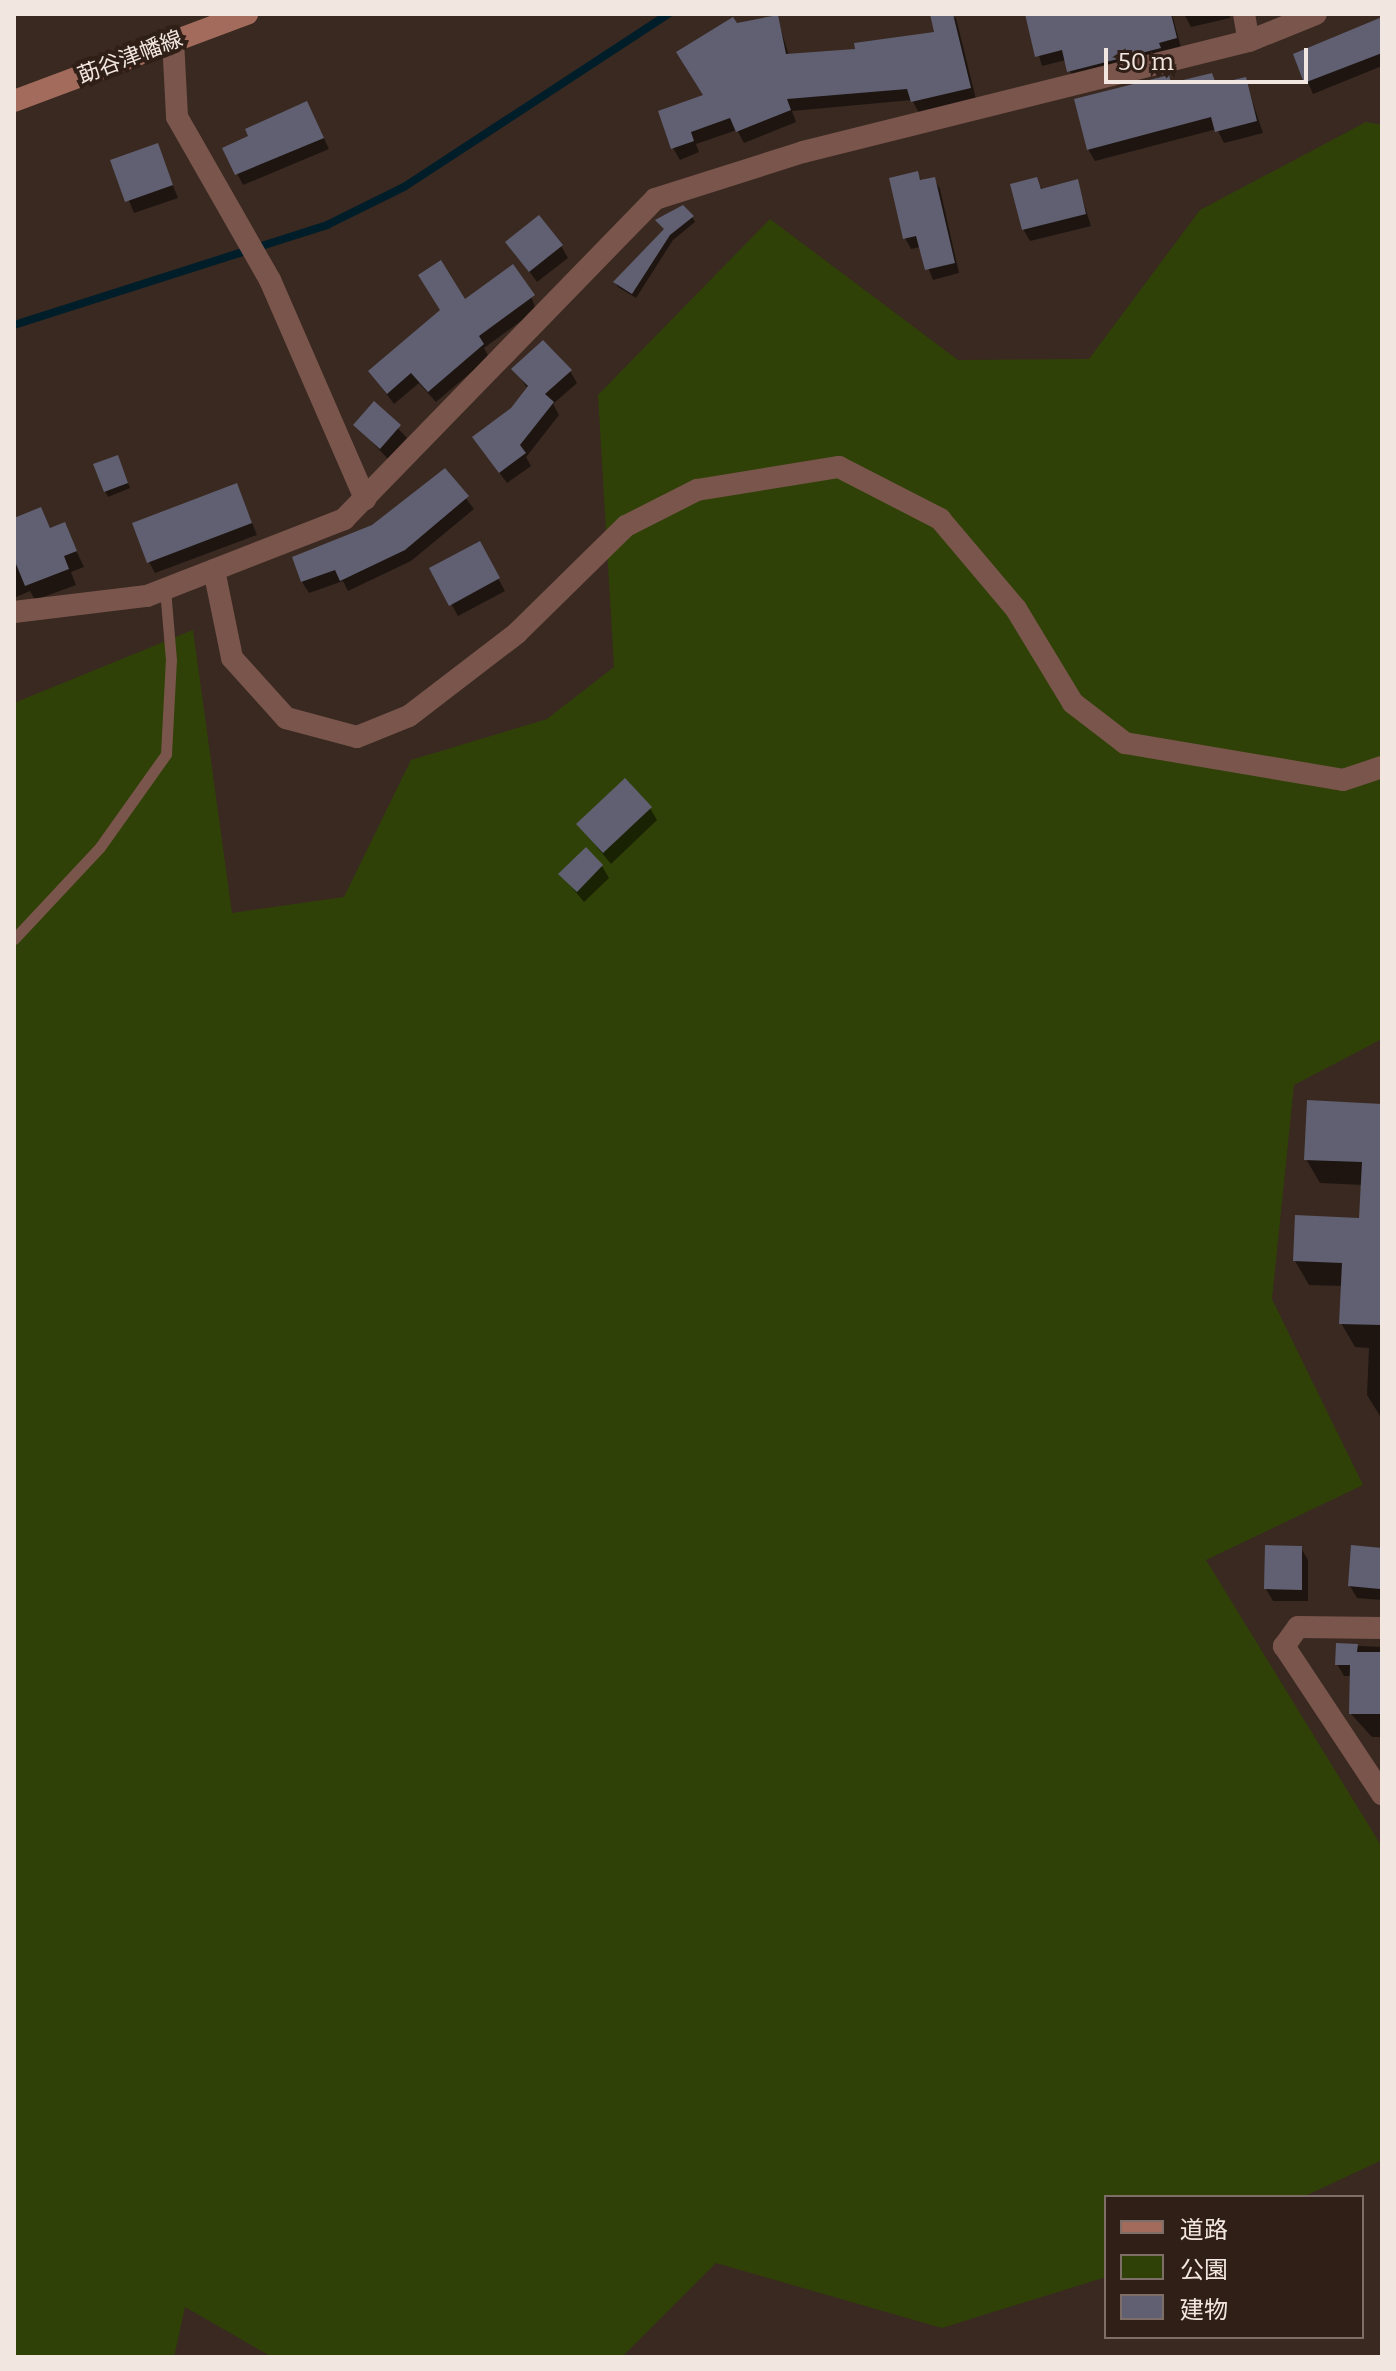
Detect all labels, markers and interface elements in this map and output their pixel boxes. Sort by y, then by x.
street label: 莇谷津幡線 [74,25,186,89]
scale bar [1108,32,1312,82]
text: 50 m [1118,48,1174,76]
legend [1104,2195,1364,2339]
text: 道路 [1180,2216,1228,2244]
text: 公園 [1180,2256,1228,2284]
text: 建物 [1180,2296,1228,2324]

